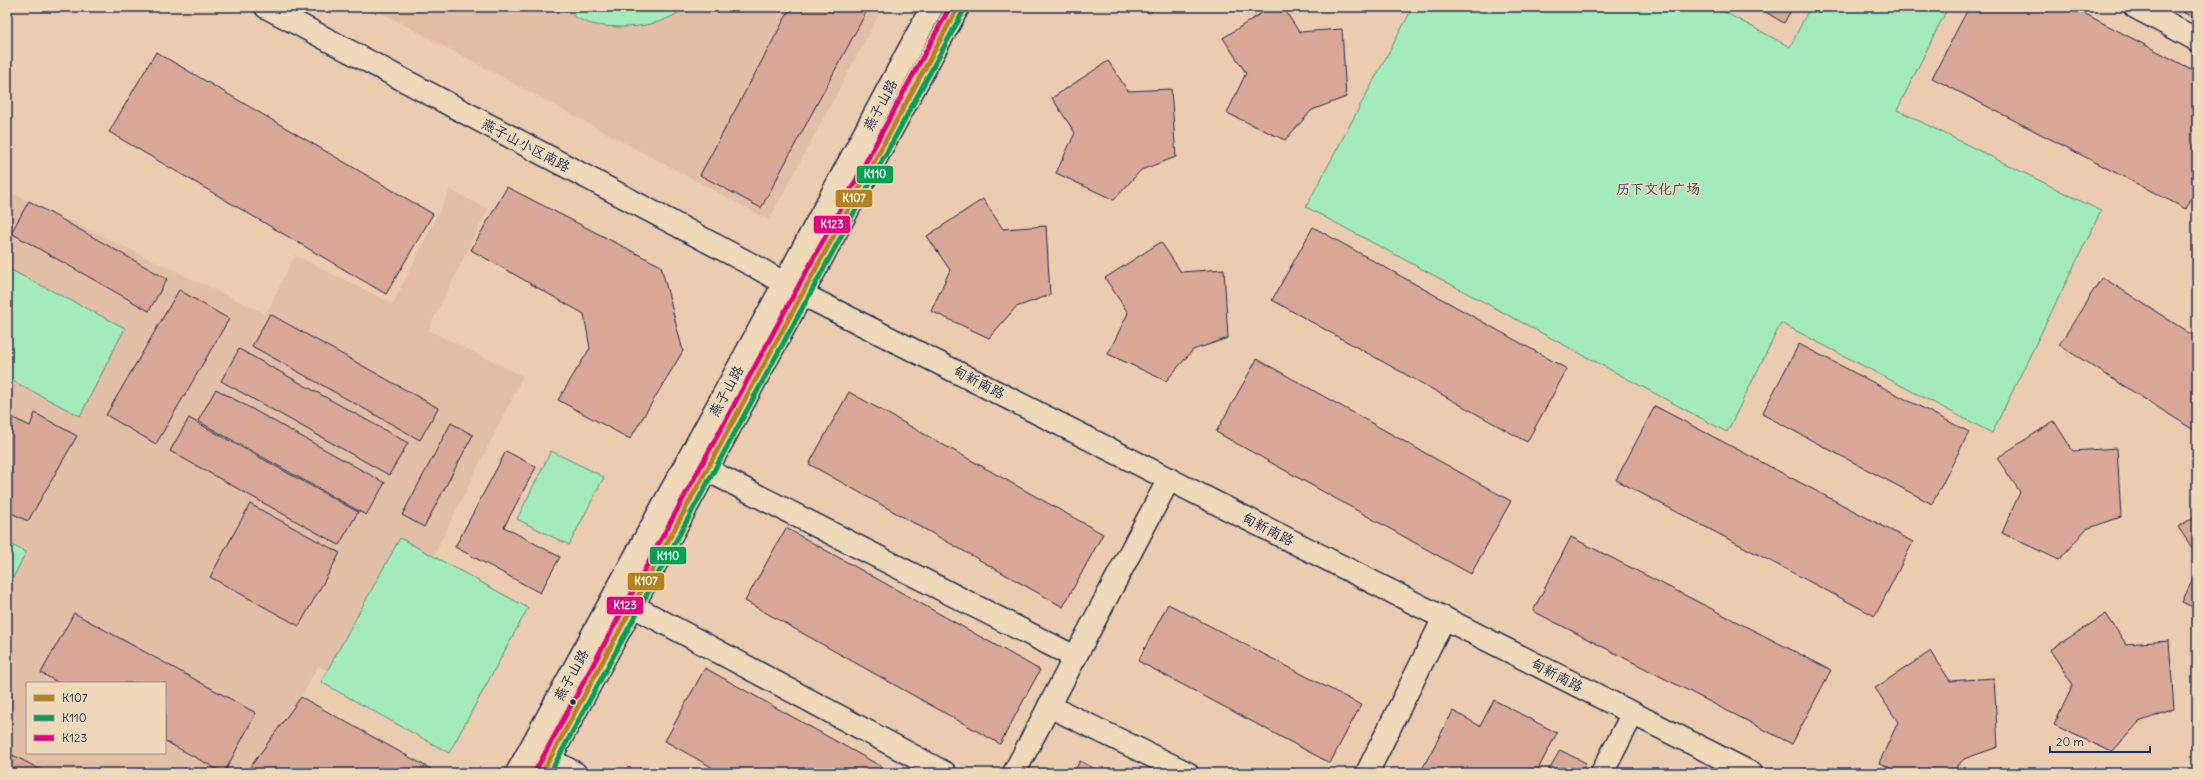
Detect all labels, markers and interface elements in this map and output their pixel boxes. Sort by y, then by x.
street label: 燕子山路 [859,76,901,134]
street label: 燕子山小区南路 [479,114,573,176]
line badge: K110 [856,165,894,184]
text: K110 [864,167,886,181]
park label: 历下文化广场 [1616,180,1700,198]
line badge: K107 [835,189,873,208]
text: K107 [842,191,866,205]
line badge: K123 [813,215,851,234]
text: K123 [820,217,844,231]
street label: 甸新南路 [950,361,1008,403]
street label: 燕子山路 [705,362,747,420]
street label: 甸新南路 [1239,508,1297,550]
line badge: K110 [649,546,687,565]
text: K110 [657,549,679,563]
line badge: K107 [627,572,665,591]
text: K107 [634,574,658,588]
line badge: K123 [606,596,644,615]
text: K123 [613,598,637,612]
street label: 燕子山路 [550,646,592,704]
street label: 甸新南路 [1528,654,1586,696]
legend [26,682,166,754]
text: K107 [62,690,88,705]
unlabelled marker [568,697,578,707]
text: K110 [62,710,87,725]
scale bar [2050,728,2150,754]
text: K123 [62,730,88,745]
text: 20 m [2056,734,2084,749]

